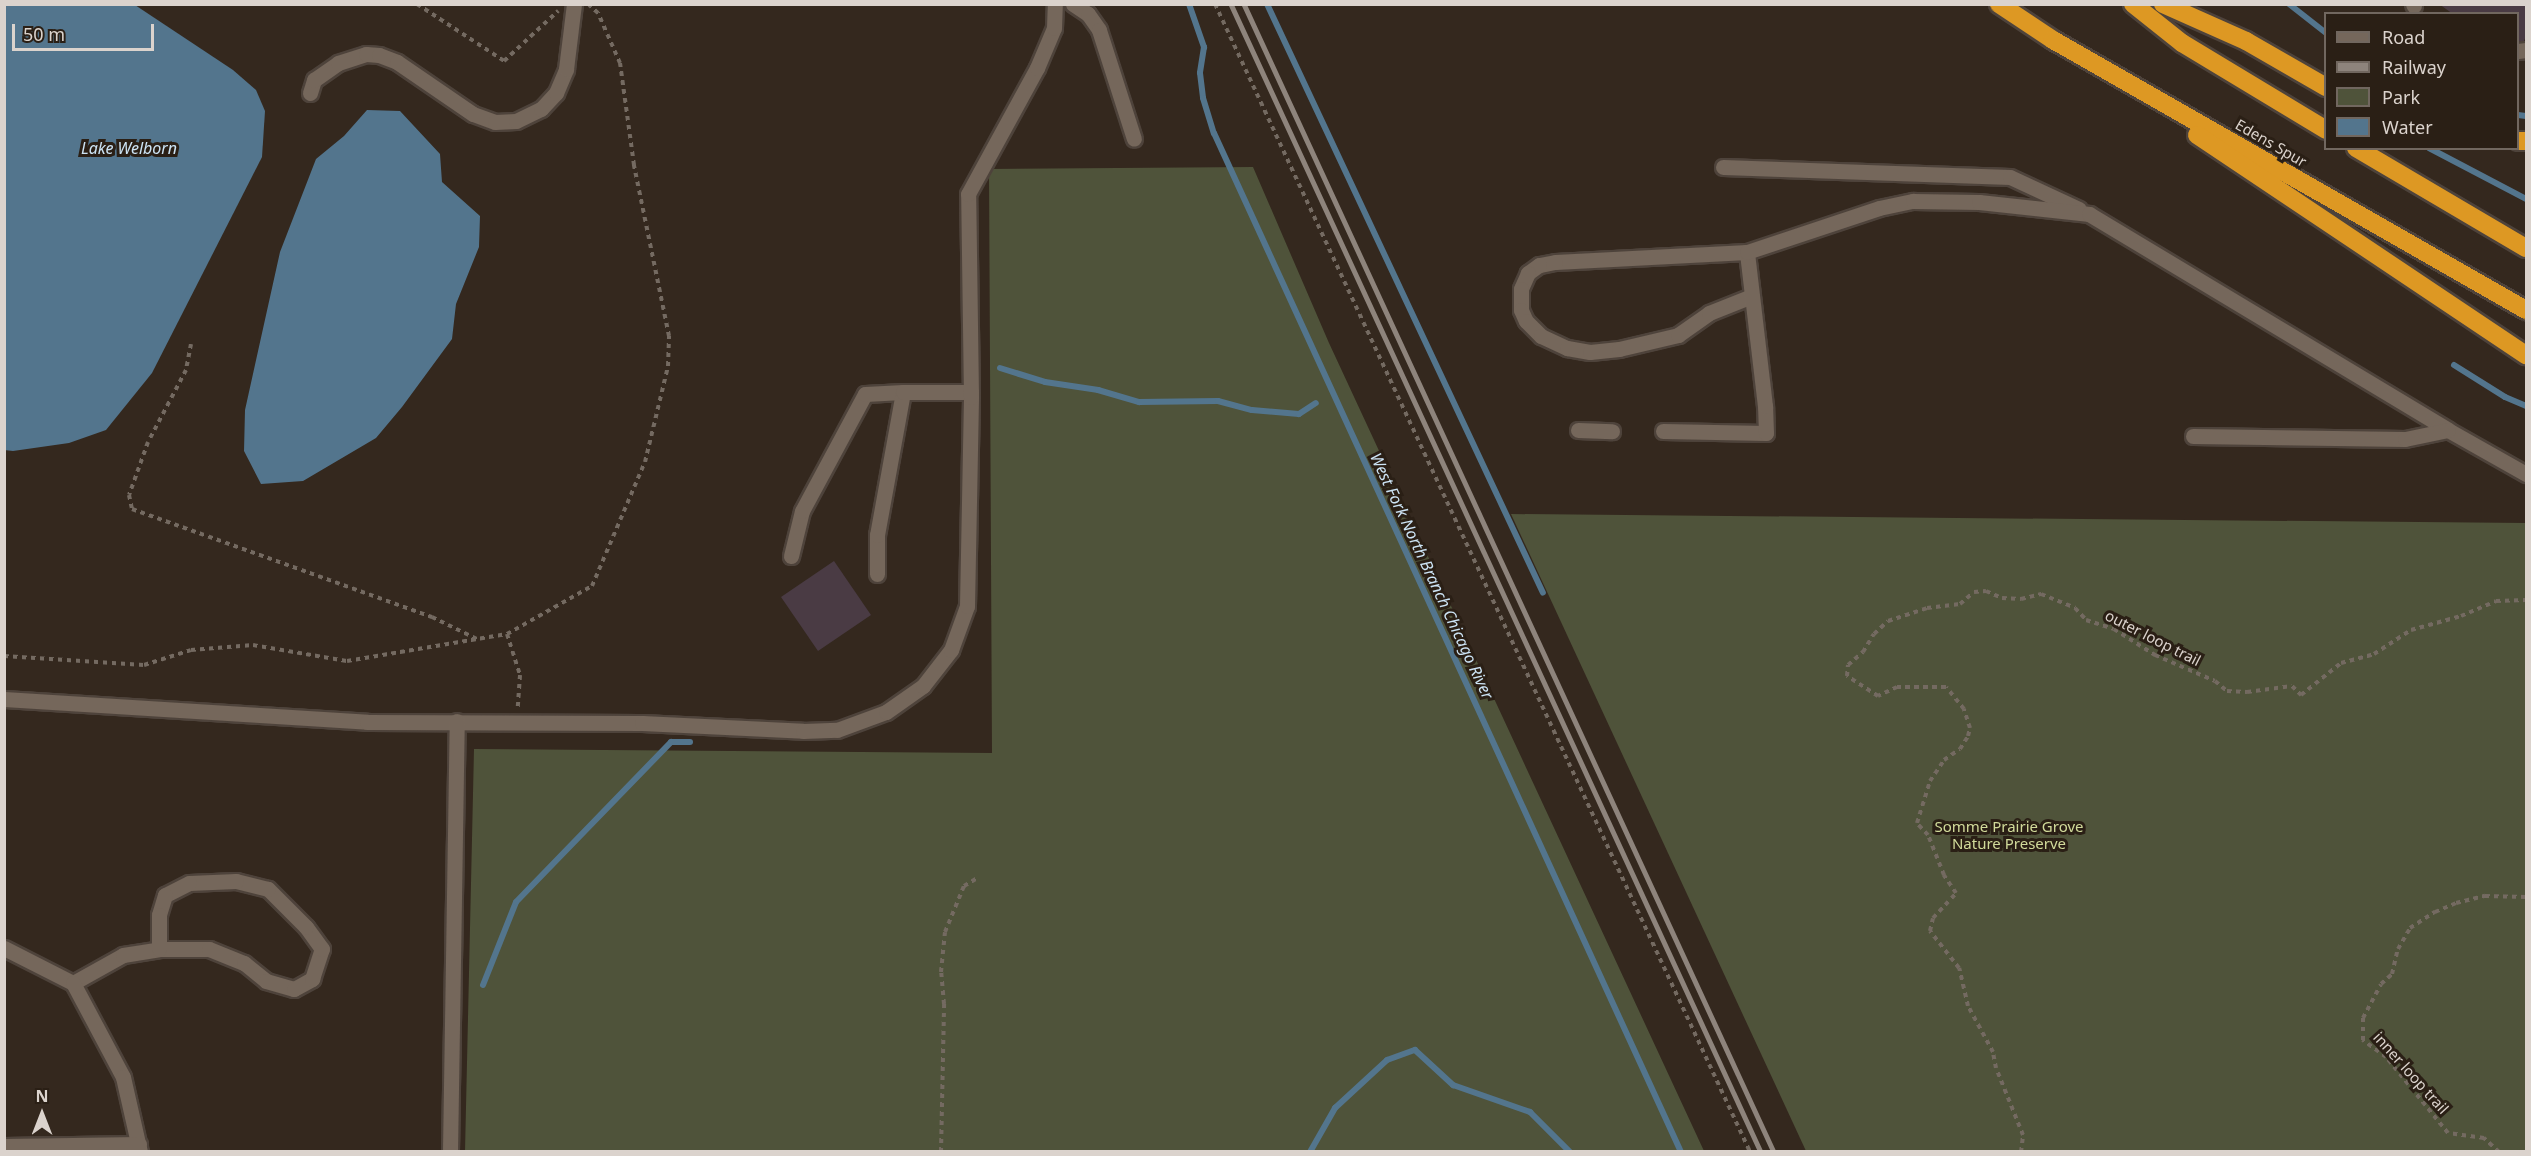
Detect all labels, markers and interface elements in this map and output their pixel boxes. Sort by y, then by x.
scale bar [15,12,158,50]
legend [2324,12,2519,150]
text: 50 m [23,22,65,46]
text: Road [2382,25,2425,49]
text: Railway [2382,55,2446,79]
text: Park [2382,85,2420,109]
street label: Edens Spur [2232,115,2310,171]
text: Water [2382,115,2433,139]
water label: Lake Welborn [81,138,177,158]
water label: West Fork North Branch Chicago River [1366,450,1498,702]
street label: outer loop trail [2102,606,2204,670]
park label: Somme Prairie Grove Nature Preserve [1934,817,2084,852]
street label: inner loop trail [2370,1028,2452,1118]
north arrow [12,1084,72,1144]
text: N [35,1085,49,1107]

